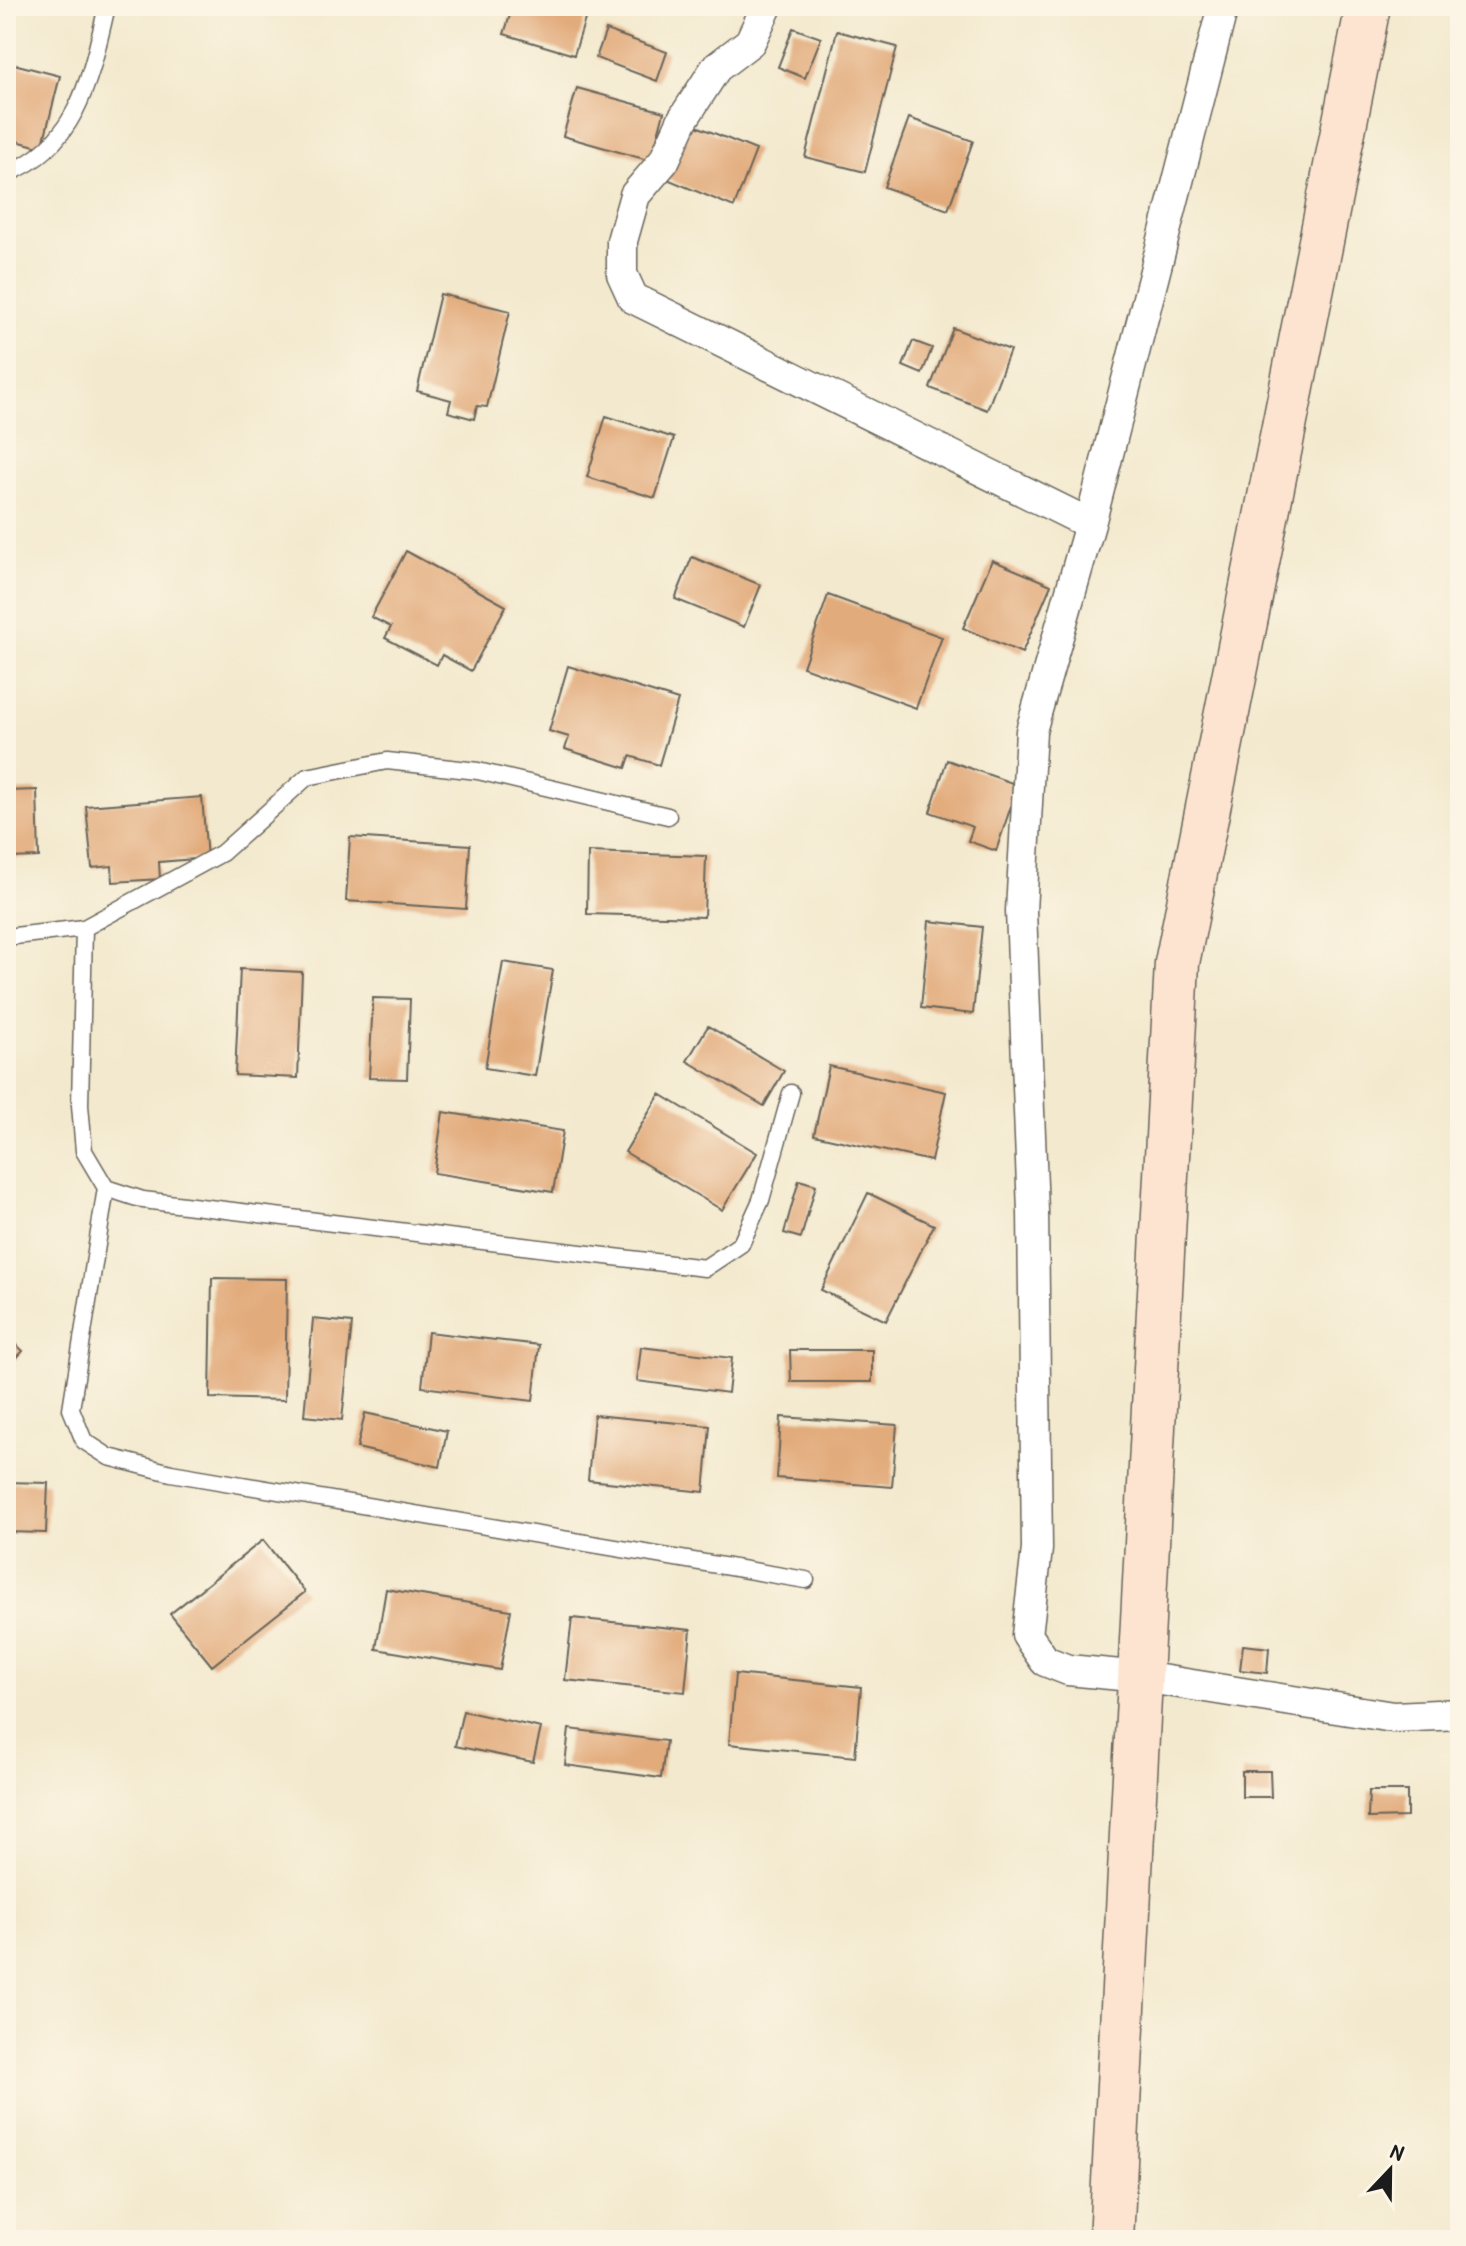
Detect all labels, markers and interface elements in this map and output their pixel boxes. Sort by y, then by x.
north arrow [1350,2130,1430,2210]
text: N [1386,2135,1409,2168]

